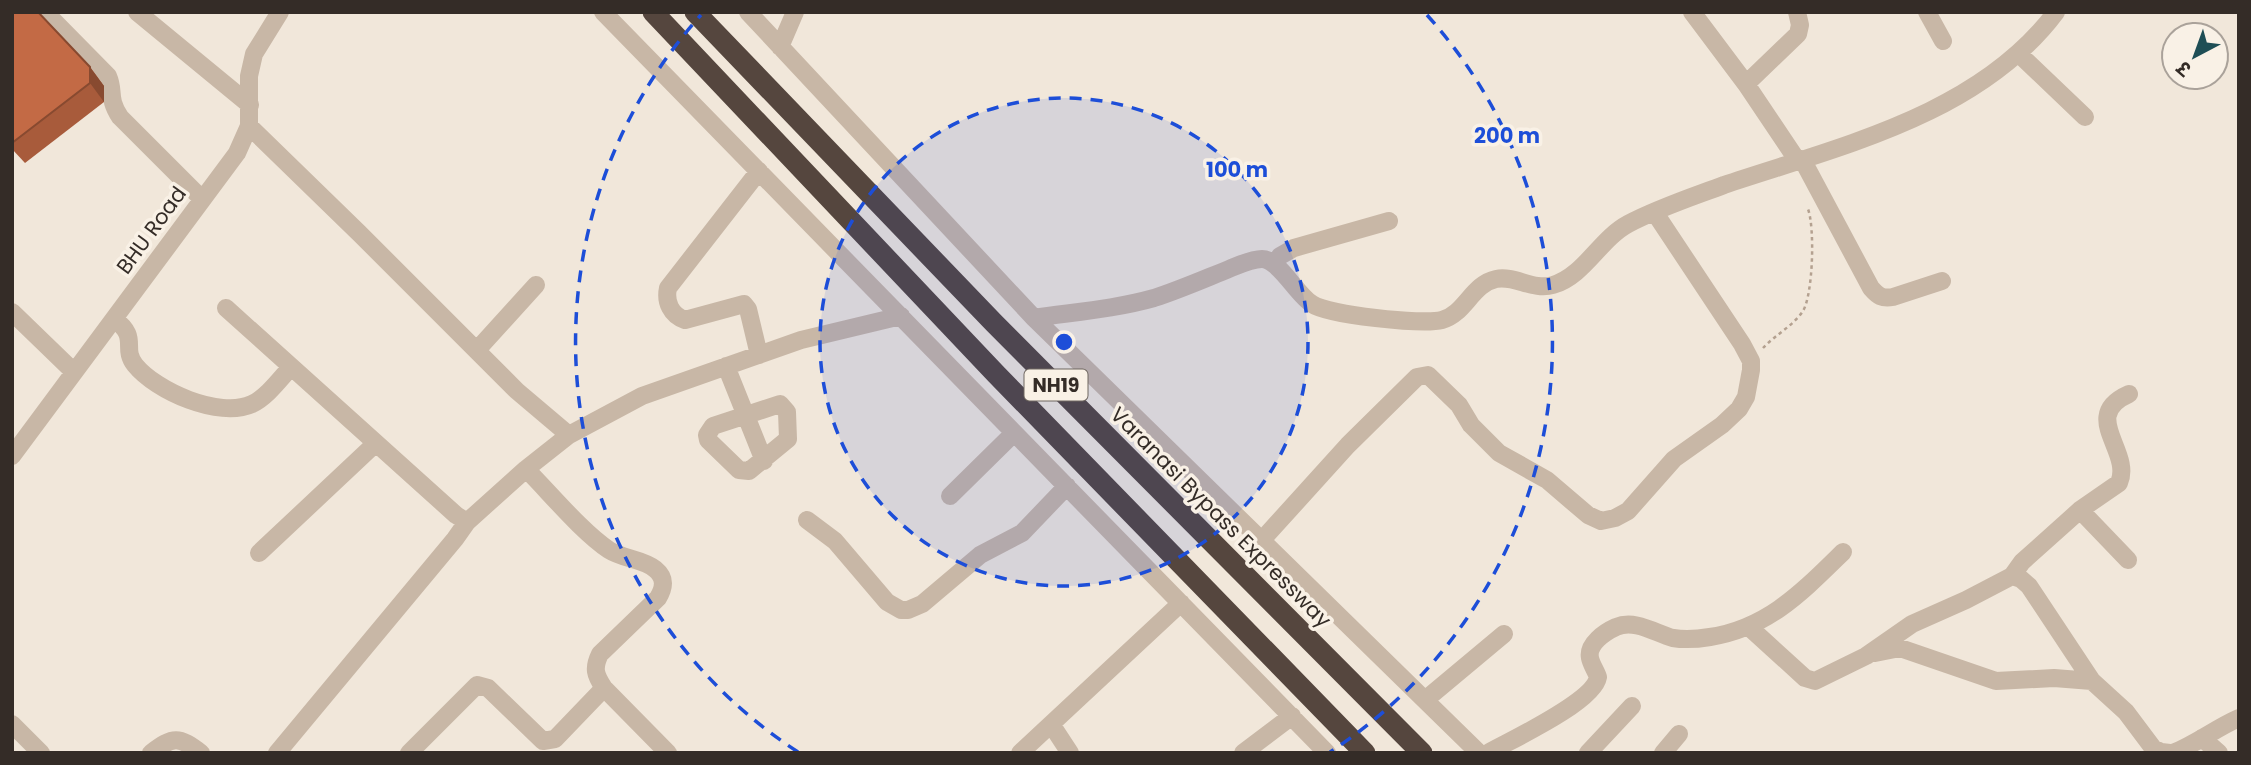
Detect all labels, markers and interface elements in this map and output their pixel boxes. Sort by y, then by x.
north arrow [2160,21,2230,91]
text: उ [2170,54,2198,83]
text: 200 m [1474,121,1540,150]
text: 100 m [1206,155,1268,184]
street label: BHU Road [109,180,193,280]
centre of rings [1052,330,1076,354]
road number: NH19 [1024,370,1088,400]
street label: Varanasi Bypass Expressway [1104,400,1338,634]

